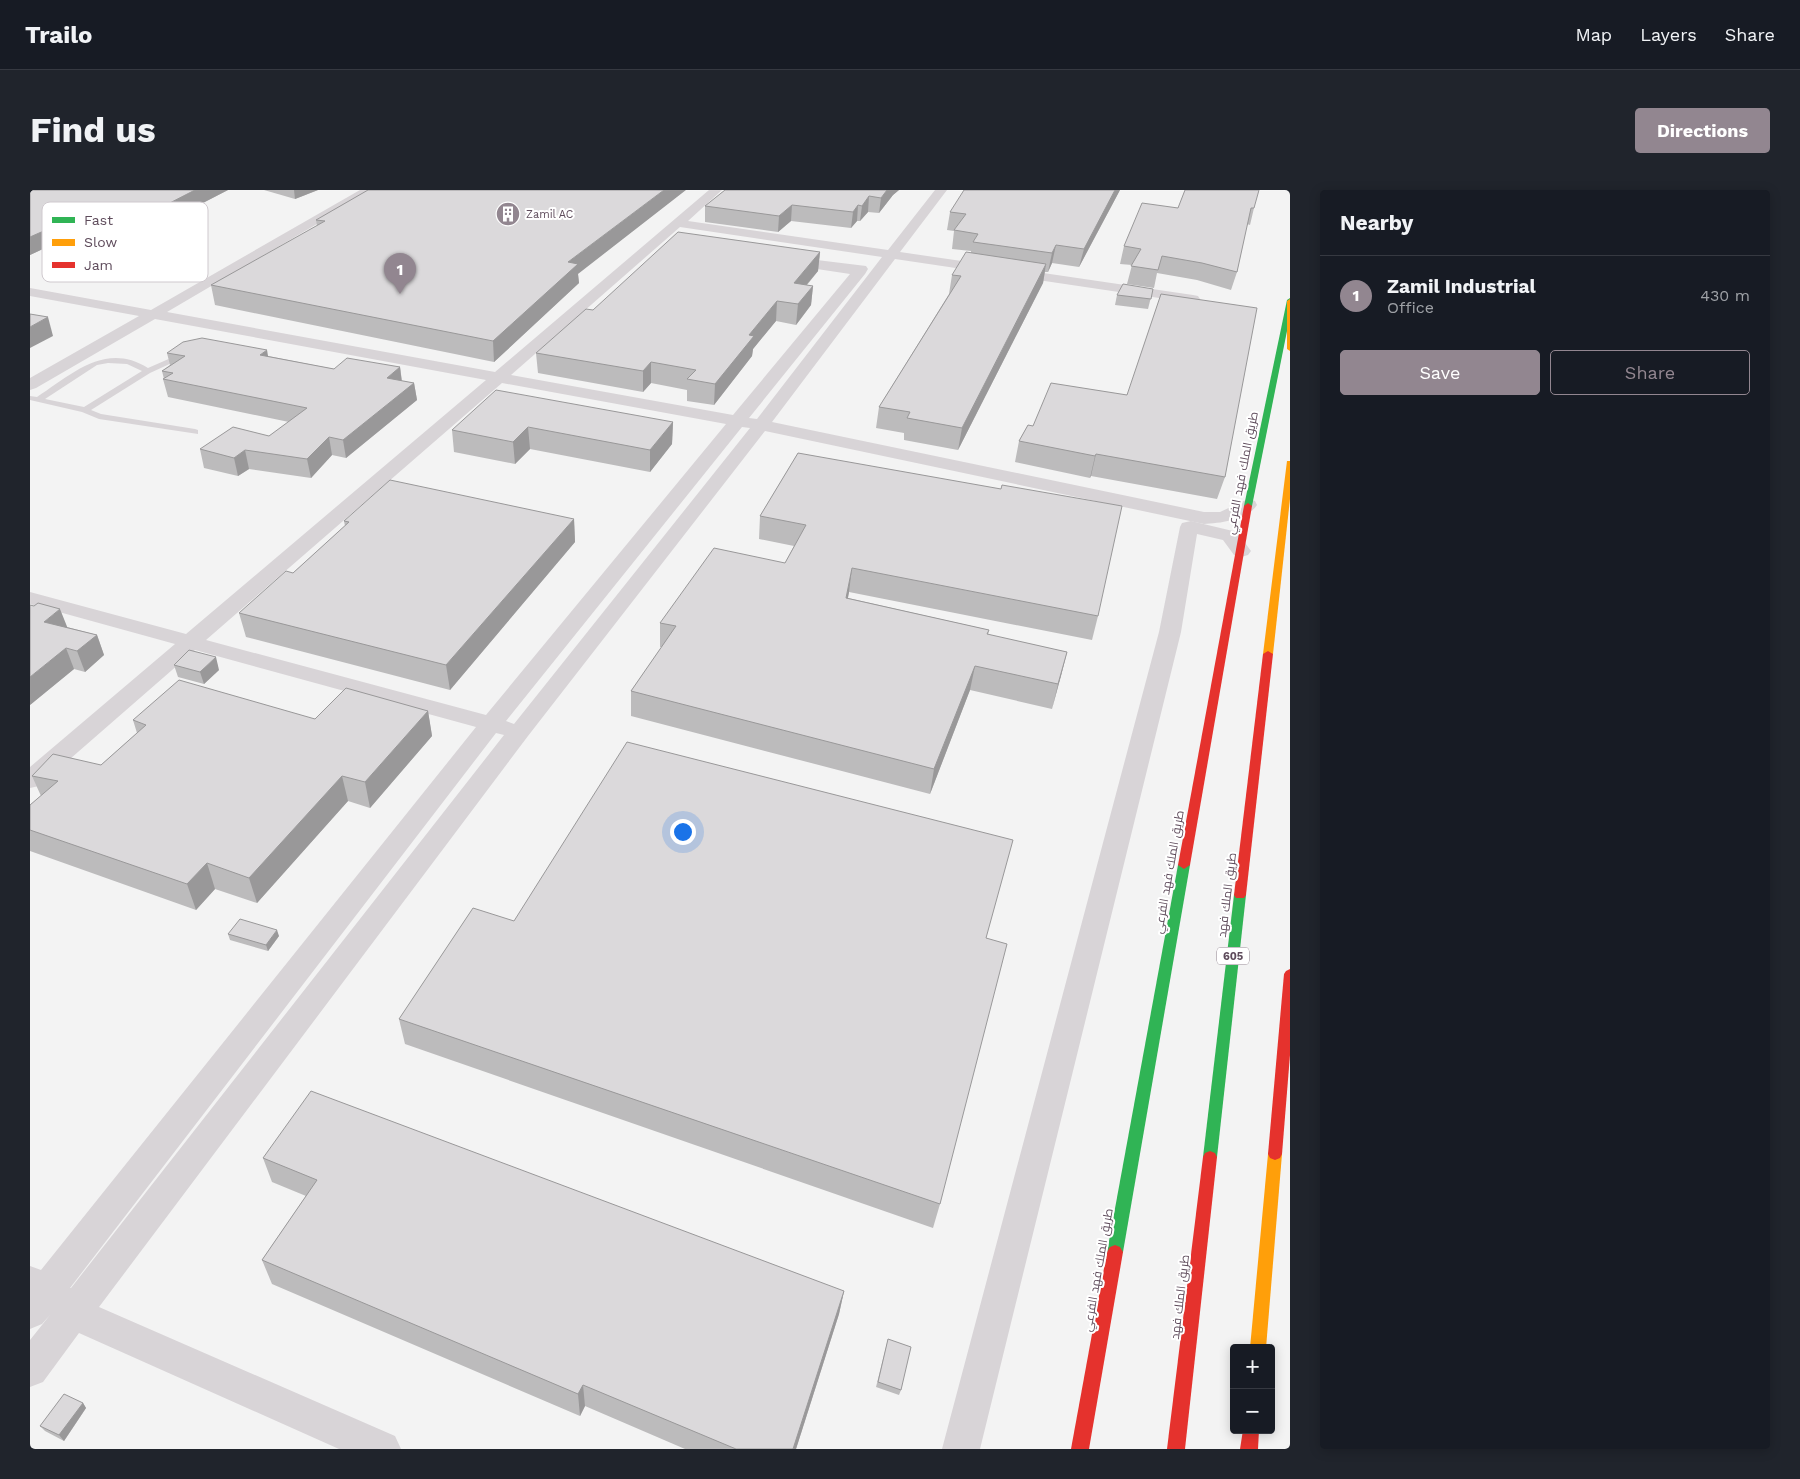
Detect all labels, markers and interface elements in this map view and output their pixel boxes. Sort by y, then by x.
text: Trailo [25,21,92,49]
text: Map [1575,24,1612,45]
text: Layers [1640,24,1697,45]
text: Share [1725,24,1775,45]
button: Directions [1635,108,1770,153]
text: Find us [30,109,156,151]
building icon: Zamil AC [495,201,521,227]
legend [42,202,208,282]
place label: Zamil AC [526,208,574,221]
text: Nearby [1340,210,1413,235]
text: Fast [84,212,113,228]
text: Slow [84,234,117,250]
pin: 1 [384,253,416,294]
text: Jam [84,257,113,273]
text: Zamil Industrial [1387,275,1536,298]
text: 1 [1353,286,1359,305]
text: 430 m [1700,286,1750,305]
text: Office [1387,298,1434,317]
button: Save [1340,350,1540,395]
button: Share [1550,350,1750,395]
street label: طريق الملك فهد الفرعي [1223,410,1264,536]
street label: طريق الملك فهد الفرعي [1151,809,1190,935]
your location [670,819,696,845]
street label: طريق الملك فهد [1215,852,1239,938]
road number: 605 [1217,948,1249,964]
street label: طريق الملك فهد الفرعي [1080,1207,1119,1333]
street label: طريق الملك فهد [1168,1254,1192,1340]
map controls [1230,1344,1275,1434]
button: + [1230,1344,1275,1389]
button: − [1230,1389,1275,1434]

